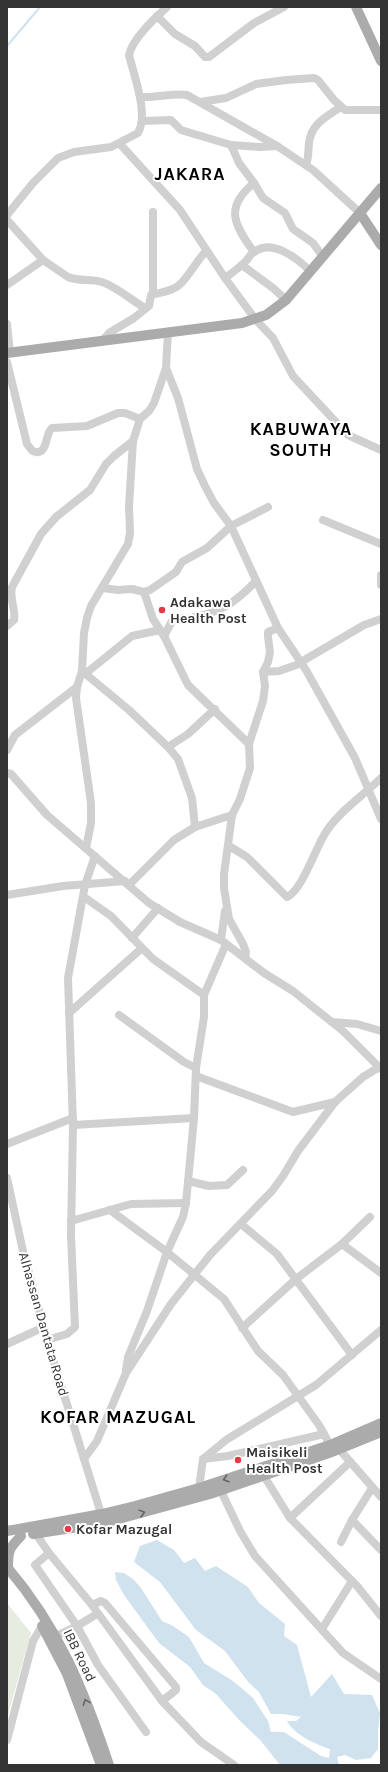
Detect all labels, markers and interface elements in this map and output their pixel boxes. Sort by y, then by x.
district label: JAKARA [154,163,226,185]
district label: KABUWAYA SOUTH [250,418,352,461]
place label: Adakawa Health Post [170,594,247,627]
marker: Adakawa Health Post [157,605,167,615]
street label: Alhassan Dantata Road [15,1250,72,1398]
district label: KOFAR MAZUGAL [40,1406,196,1428]
place label: Maisikeli Health Post [246,1444,323,1477]
marker: Maisikeli Health Post [233,1455,243,1465]
one-way arrow [223,1474,230,1483]
one-way arrow [138,1510,145,1518]
place label: Kofar Mazugal [76,1521,172,1538]
marker: Kofar Mazugal [63,1524,73,1534]
street label: IBB Road [59,1626,100,1685]
one-way arrow [83,1698,91,1705]

